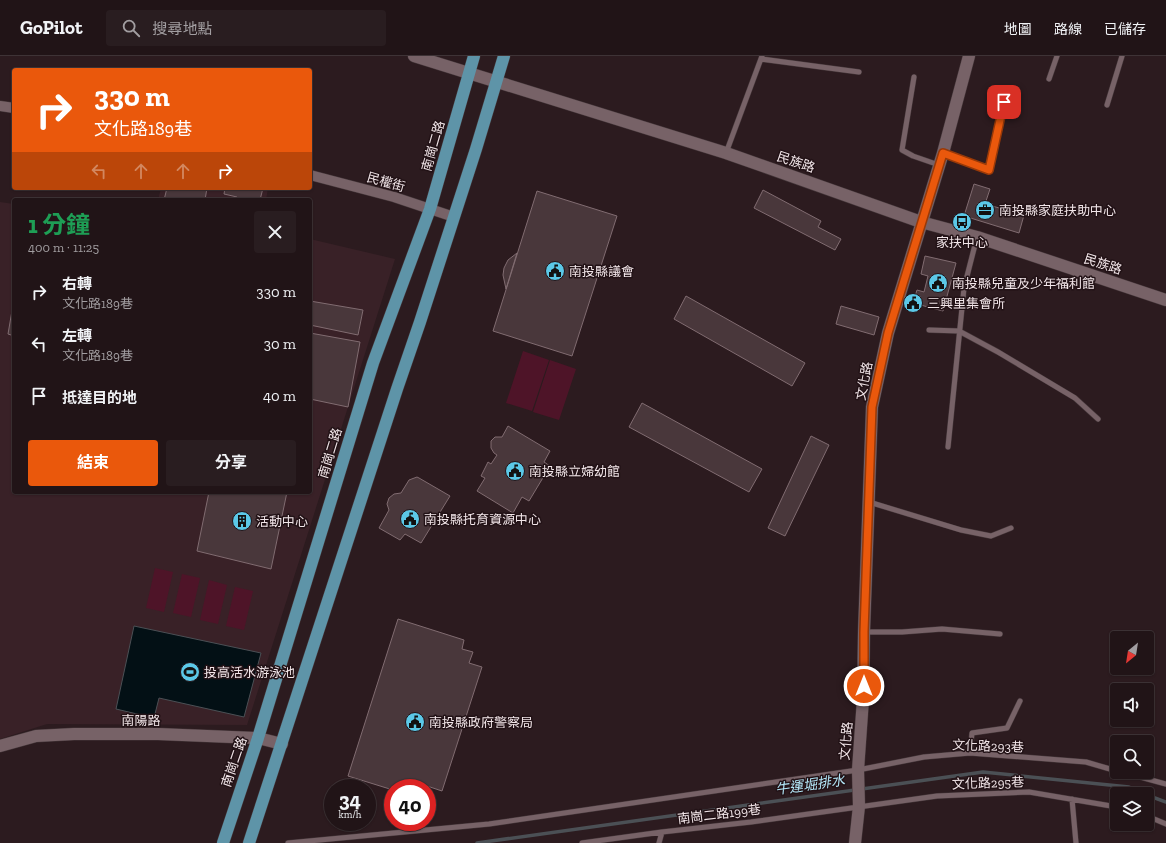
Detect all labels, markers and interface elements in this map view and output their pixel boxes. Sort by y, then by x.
search box [106,10,386,46]
text: GoPilot [20,16,82,39]
icon: search [120,17,142,39]
text: 搜尋地點 [152,20,212,38]
text: 地圖 [1004,21,1032,38]
text: 路線 [1054,21,1082,38]
text: 已儲存 [1104,21,1146,38]
text: 330 m [94,80,170,113]
icon: right [28,84,80,136]
pin [987,85,1021,119]
icon: arrive [993,91,1015,113]
text: 文化路189巷 [94,118,192,140]
street label: 南崗二路 [419,119,447,173]
street label: 民族路 [775,149,817,175]
icon: left [88,160,110,182]
icon: ahead [130,160,152,182]
icon: ahead [172,160,194,182]
icon: right [214,160,236,182]
street label: 民權街 [365,169,407,195]
office icon: 南投縣家庭扶助中心 [974,199,996,221]
place label: 南投縣家庭扶助中心 [999,203,1116,218]
text: 1 分鐘 [28,210,90,239]
button: close [254,211,296,253]
bus stop icon: 家扶中心 [951,211,973,233]
place label: 家扶中心 [936,235,988,250]
text: 400 m · 11:25 [28,240,99,255]
street label: 民族路 [1082,251,1124,277]
public building icon: 南投縣議會 [544,260,566,282]
place label: 南投縣議會 [569,264,634,279]
public building icon: 南投縣兒童及少年福利館 [927,272,949,294]
text: 右轉 [62,275,92,293]
place label: 南投縣兒童及少年福利館 [952,276,1095,291]
icon: right [28,281,50,303]
text: 330 m [256,283,296,301]
public building icon: 三興里集會所 [902,292,924,314]
text: 文化路189巷 [62,296,133,311]
place label: 三興里集會所 [927,296,1005,311]
text: 左轉 [62,327,92,345]
icon: left [28,333,50,355]
text: 30 m [264,335,296,353]
text: 文化路189巷 [62,348,133,363]
street label: 文化路 [853,360,875,402]
icon: arrive [28,385,50,407]
text: 40 m [263,387,296,405]
text: 抵達目的地 [62,389,137,407]
street label: 南崗二路 [315,426,345,480]
button: 結束 [28,440,158,486]
button: 分享 [166,440,296,486]
public building icon: 南投縣立婦幼館 [504,460,526,482]
place label: 南投縣立婦幼館 [529,464,620,479]
public building icon: 南投縣托育資源中心 [399,508,421,530]
building icon: 活動中心 [231,510,253,532]
place label: 南投縣托育資源中心 [424,512,541,527]
place label: 活動中心 [256,514,308,529]
north arrow [1110,631,1154,675]
map controls [1110,631,1154,831]
sports icon: 投高活水游泳池 [179,661,201,683]
place label: 投高活水游泳池 [204,665,295,680]
position arrow [843,665,885,707]
button: sound [1110,683,1154,727]
public building icon: 南投縣政府警察局 [404,711,426,733]
street label: 南陽路 [121,713,161,728]
place label: 南投縣政府警察局 [429,715,533,730]
street label: 文化路 [837,721,855,761]
street label: 南崗二路 [218,735,250,789]
button: search [1110,735,1154,779]
street label: 文化路293巷 [952,737,1024,755]
water label: 牛運堀排水 [774,772,847,798]
street label: 文化路295巷 [952,774,1024,792]
speed limit sign: 40 [384,779,436,831]
button: layers [1110,787,1154,831]
text: 34 [339,788,361,812]
street label: 南崗二路199巷 [676,801,762,827]
text: km/h [339,809,361,821]

